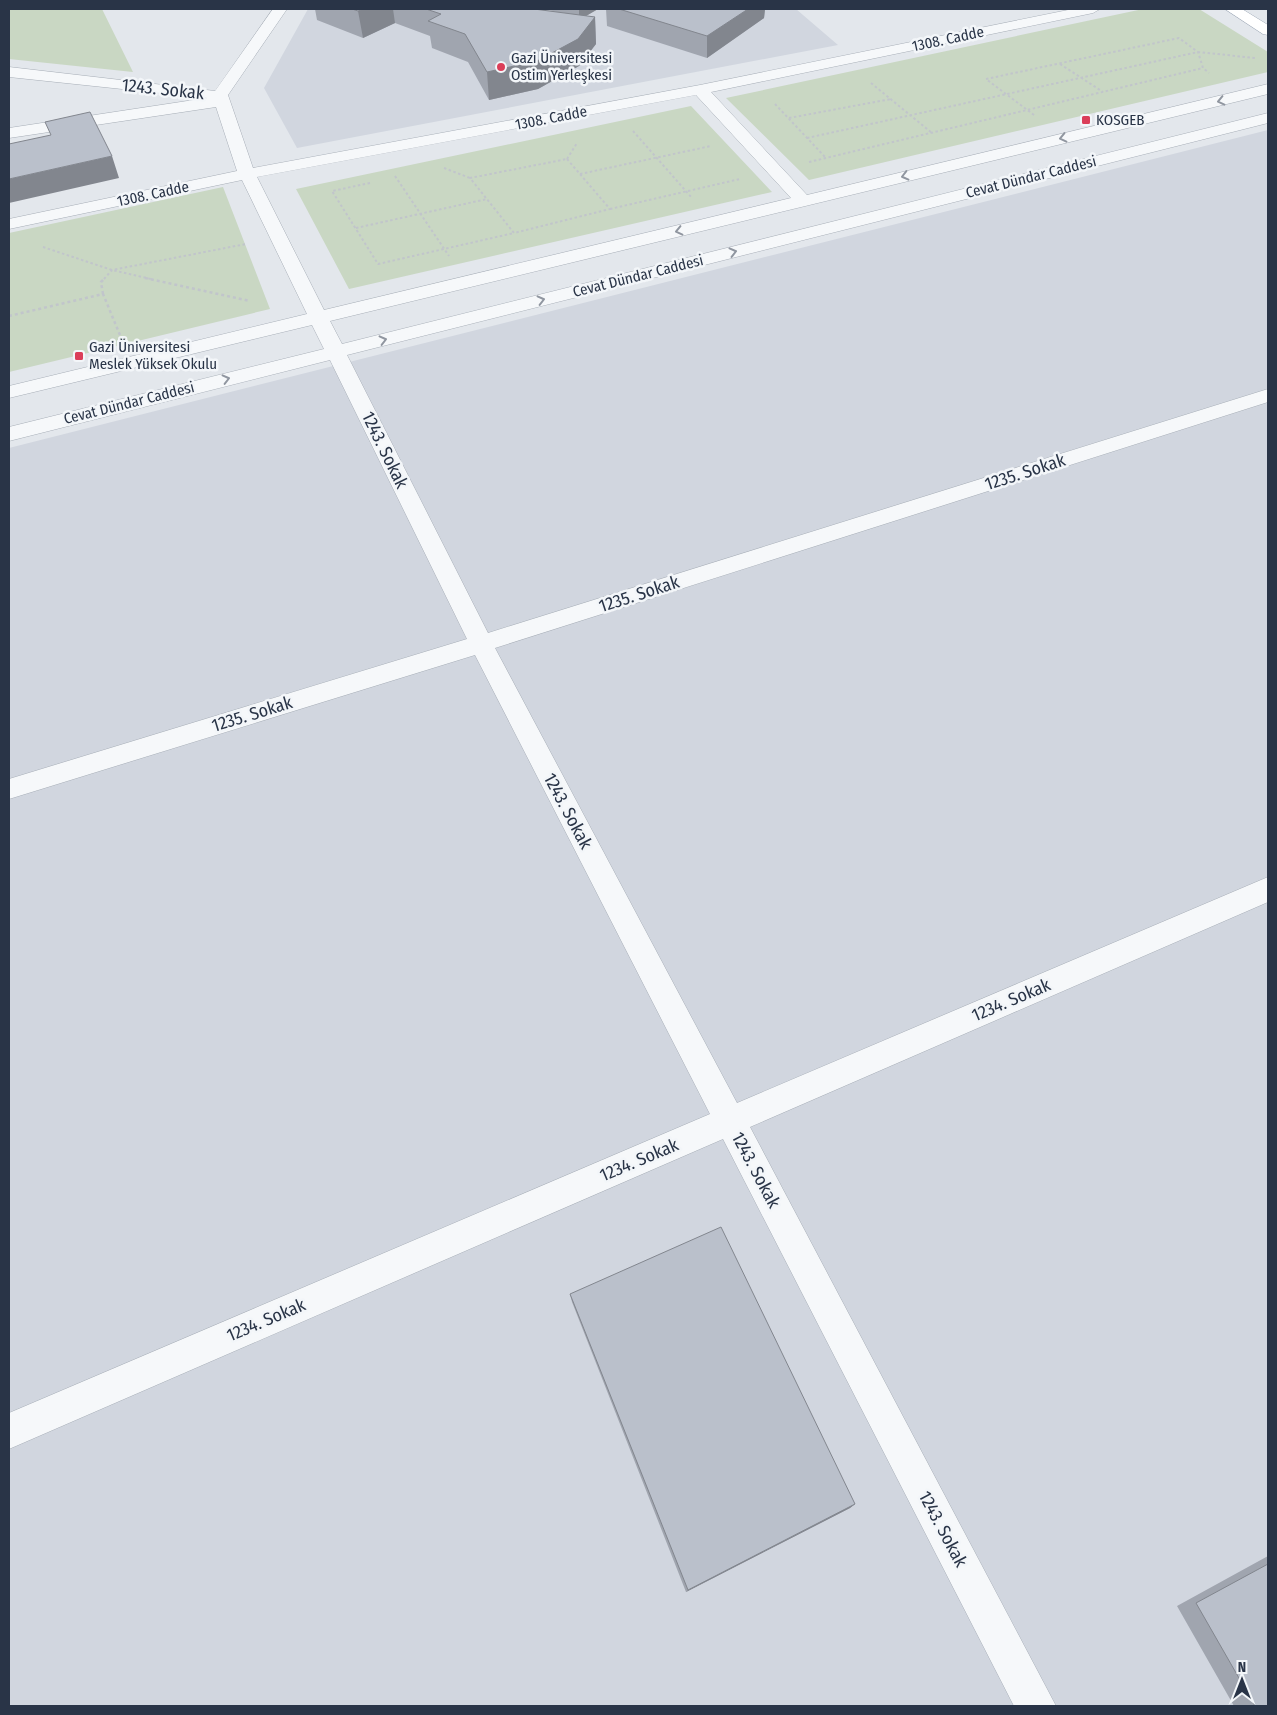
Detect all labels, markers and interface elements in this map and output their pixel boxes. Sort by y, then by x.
street label: 1308. Cadde [910,23,986,55]
place label: Gazi Üniversitesi Ostim Yerleşkesi [511,49,612,84]
marker: Gazi Üniversitesi Ostim Yerleşkesi [495,61,507,73]
street label: 1243. Sokak [121,74,206,104]
one-way arrow [1216,95,1225,106]
street label: 1308. Cadde [513,102,589,134]
place label: KOSGEB [1096,111,1144,129]
marker: KOSGEB [1080,114,1092,126]
one-way arrow [1059,133,1067,143]
street label: Cevat Dündar Caddesi [964,152,1098,202]
one-way arrow [900,170,909,181]
street label: 1308. Cadde [115,178,191,210]
one-way arrow [674,225,683,236]
one-way arrow [728,247,737,258]
street label: Cevat Dündar Caddesi [571,251,705,301]
one-way arrow [537,295,546,306]
one-way arrow [379,335,388,346]
place label: Gazi Üniversitesi Meslek Yüksek Okulu [89,338,217,373]
marker: Gazi Üniversitesi Meslek Yüksek Okulu [73,350,85,362]
one-way arrow [221,374,230,385]
street label: Cevat Dündar Caddesi [62,378,196,428]
street label: 1243. Sokak [357,408,413,493]
street label: 1235. Sokak [982,449,1068,495]
street label: 1235. Sokak [596,571,682,617]
street label: 1235. Sokak [209,691,296,737]
street label: 1243. Sokak [539,769,597,853]
street label: 1234. Sokak [968,973,1054,1026]
street label: 1243. Sokak [727,1128,785,1212]
street label: 1234. Sokak [596,1133,682,1186]
street label: 1234. Sokak [223,1293,309,1346]
street label: 1243. Sokak [914,1487,972,1571]
north arrow [1217,1655,1267,1705]
text: N [1238,1659,1246,1676]

